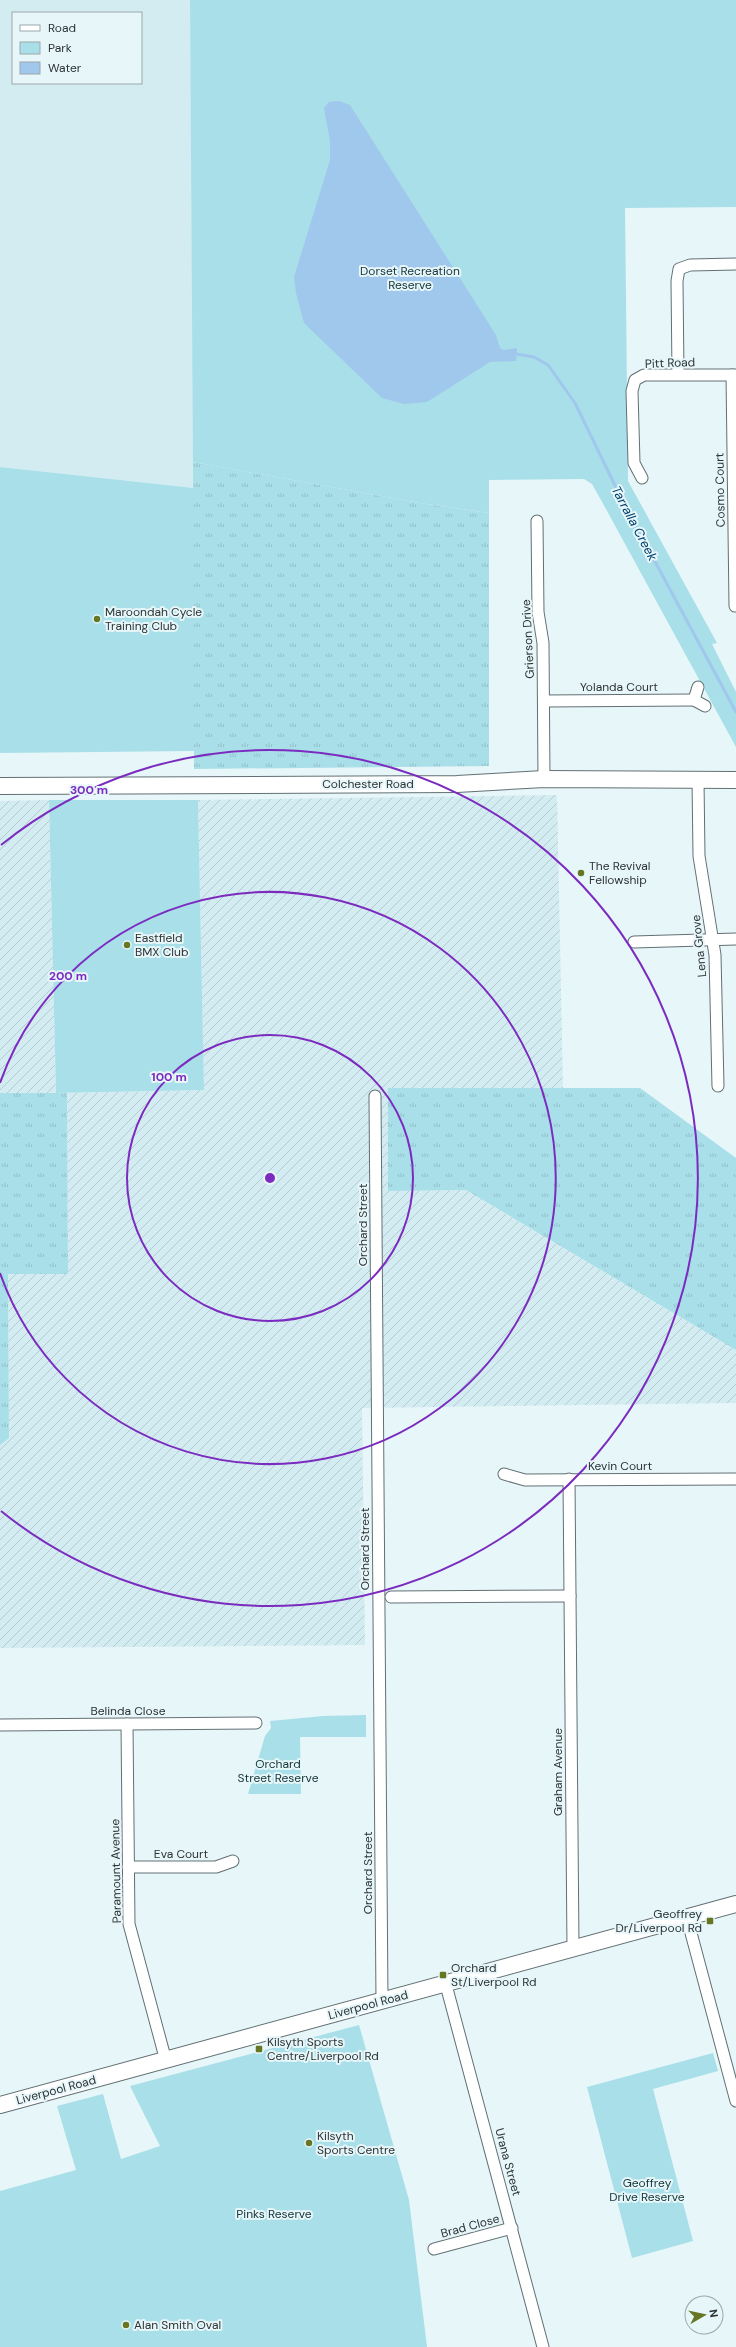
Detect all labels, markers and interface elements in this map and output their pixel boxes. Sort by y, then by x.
legend [12,12,142,84]
text: Road [48,20,76,36]
text: Park [48,40,72,56]
text: Water [48,60,82,76]
park label: Dorset Recreation Reserve [360,263,460,293]
street label: Pitt Road [645,354,695,372]
street label: Cosmo Court [711,452,729,527]
water label: Tarralla Creek [608,483,662,564]
street label: Grierson Drive [518,599,538,679]
place label: Maroondah Cycle Training Club [105,604,202,634]
marker: Maroondah Cycle Training Club [92,614,102,624]
street label: Yolanda Court [580,679,658,695]
street label: Colchester Road [322,776,414,792]
text: 300 m [70,782,108,798]
place label: The Revival Fellowship [589,858,650,888]
marker: The Revival Fellowship [576,868,586,878]
street label: Lena Grove [688,914,710,978]
place label: Eastfield BMX Club [135,930,188,960]
marker: Eastfield BMX Club [122,940,132,950]
text: 200 m [49,968,87,984]
text: 100 m [151,1069,187,1085]
centre of rings [263,1171,277,1185]
street label: Orchard Street [355,1183,371,1266]
street label: Kevin Court [588,1458,652,1474]
street label: Orchard Street [357,1507,373,1590]
street label: Belinda Close [91,1703,166,1719]
street label: Graham Avenue [550,1728,566,1816]
park label: Orchard Street Reserve [238,1756,319,1786]
street label: Paramount Avenue [107,1818,125,1923]
street label: Orchard Street [360,1831,376,1914]
street label: Eva Court [154,1846,208,1862]
place label: Geoffrey Dr/Liverpool Rd [616,1906,702,1936]
marker: Geoffrey Dr/Liverpool Rd [705,1916,715,1926]
place label: Orchard St/Liverpool Rd [451,1960,536,1990]
marker: Orchard St/Liverpool Rd [438,1970,448,1980]
street label: Liverpool Road [326,1987,410,2023]
place label: Kilsyth Sports Centre/Liverpool Rd [267,2034,379,2064]
marker: Kilsyth Sports Centre/Liverpool Rd [254,2044,264,2054]
street label: Liverpool Road [14,2072,98,2108]
street label: Urana Street [491,2126,525,2198]
place label: Kilsyth Sports Centre [317,2128,395,2158]
marker: Kilsyth Sports Centre [304,2138,314,2148]
park label: Geoffrey Drive Reserve [609,2175,685,2205]
park label: Pinks Reserve [236,2206,312,2222]
street label: Brad Close [439,2210,501,2242]
north arrow [684,2295,724,2335]
text: N [706,2308,721,2318]
place label: Alan Smith Oval [134,2317,221,2333]
marker: Alan Smith Oval [121,2320,131,2330]

